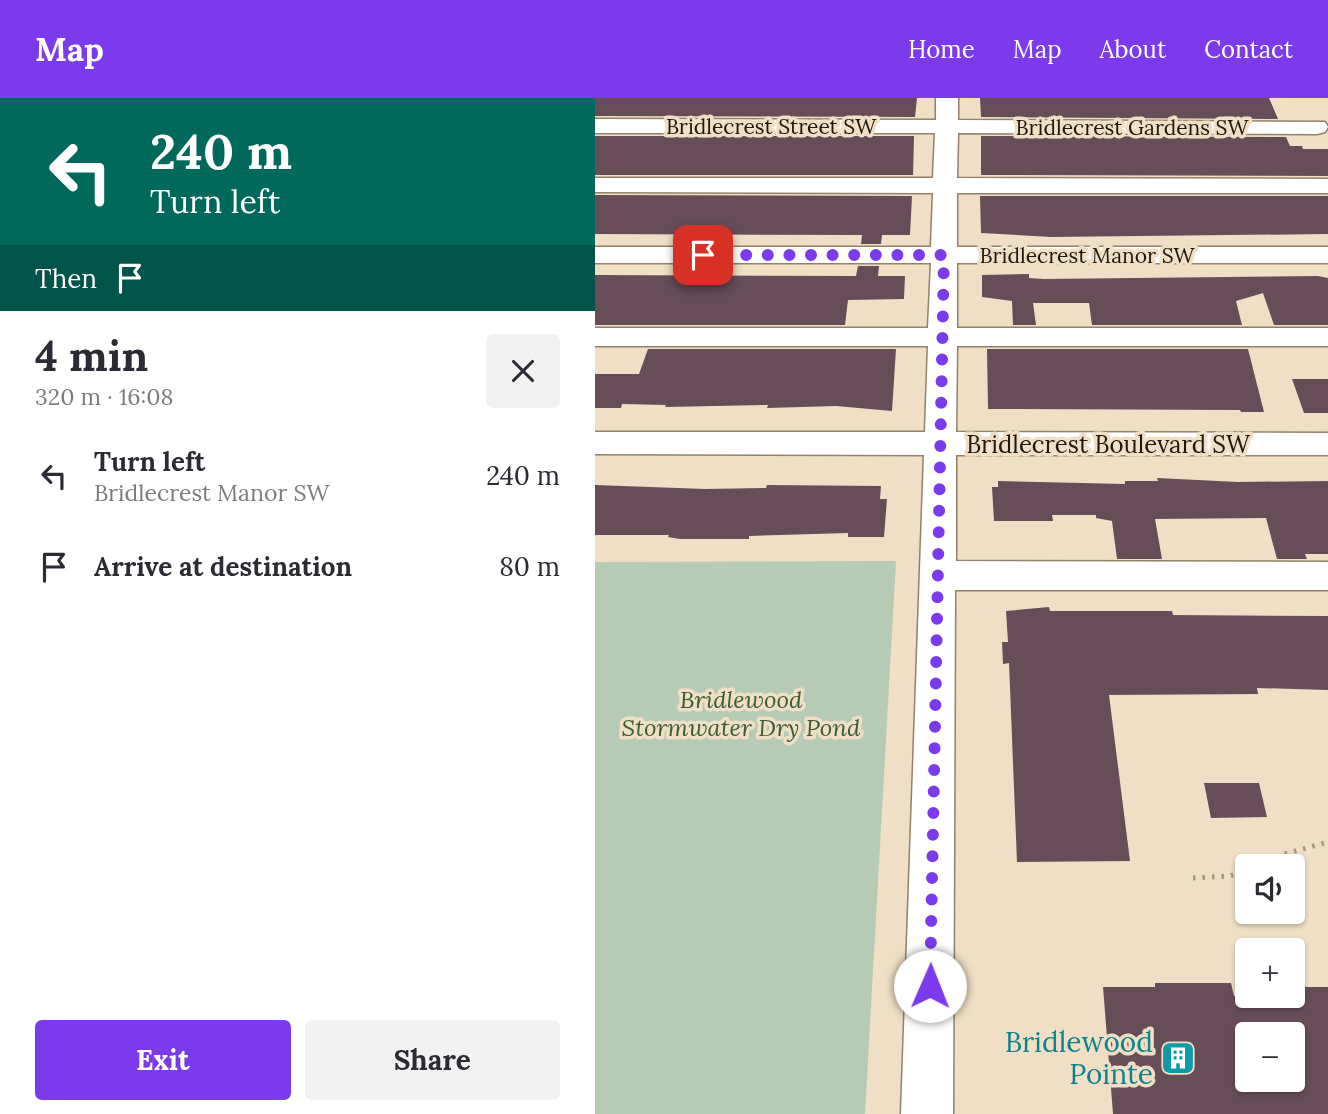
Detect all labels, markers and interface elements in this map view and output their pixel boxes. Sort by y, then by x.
text: Map [35,28,104,70]
text: Home [908,34,975,65]
text: Map [1013,34,1062,65]
text: About [1100,34,1166,65]
text: Contact [1204,34,1293,65]
street label: Bridlecrest Street SW [666,113,877,140]
street label: Bridlecrest Gardens SW [1016,114,1250,141]
text: 240 m [150,120,292,182]
icon: left [35,126,126,217]
text: Turn left [150,181,280,222]
pin [673,225,733,285]
icon: arrive [684,236,722,274]
street label: Bridlecrest Manor SW [980,242,1196,269]
icon: arrive [111,259,149,297]
text: Then [35,262,97,295]
text: 4 min [35,329,148,383]
button: close [486,334,560,408]
text: 320 m · 16:08 [35,382,174,411]
street label: Bridlecrest Boulevard SW [966,429,1251,460]
text: Turn left [94,445,205,478]
icon: left [35,457,73,495]
text: 240 m [486,459,560,492]
text: Bridlecrest Manor SW [94,478,329,507]
icon: arrive [35,548,73,586]
text: Arrive at destination [94,550,352,583]
text: 80 m [499,550,560,583]
park label: Bridlewood Stormwater Dry Pond [622,684,861,743]
map controls [1235,854,1305,1092]
button: sound [1235,854,1305,924]
button: + [1235,938,1305,1008]
position arrow [893,949,967,1023]
button: Exit [35,1020,291,1100]
button: Share [305,1020,560,1100]
button: − [1235,1022,1305,1092]
place label: Bridlewood Pointe [1005,1024,1153,1092]
building icon: Bridlewood Pointe [1159,1039,1197,1077]

